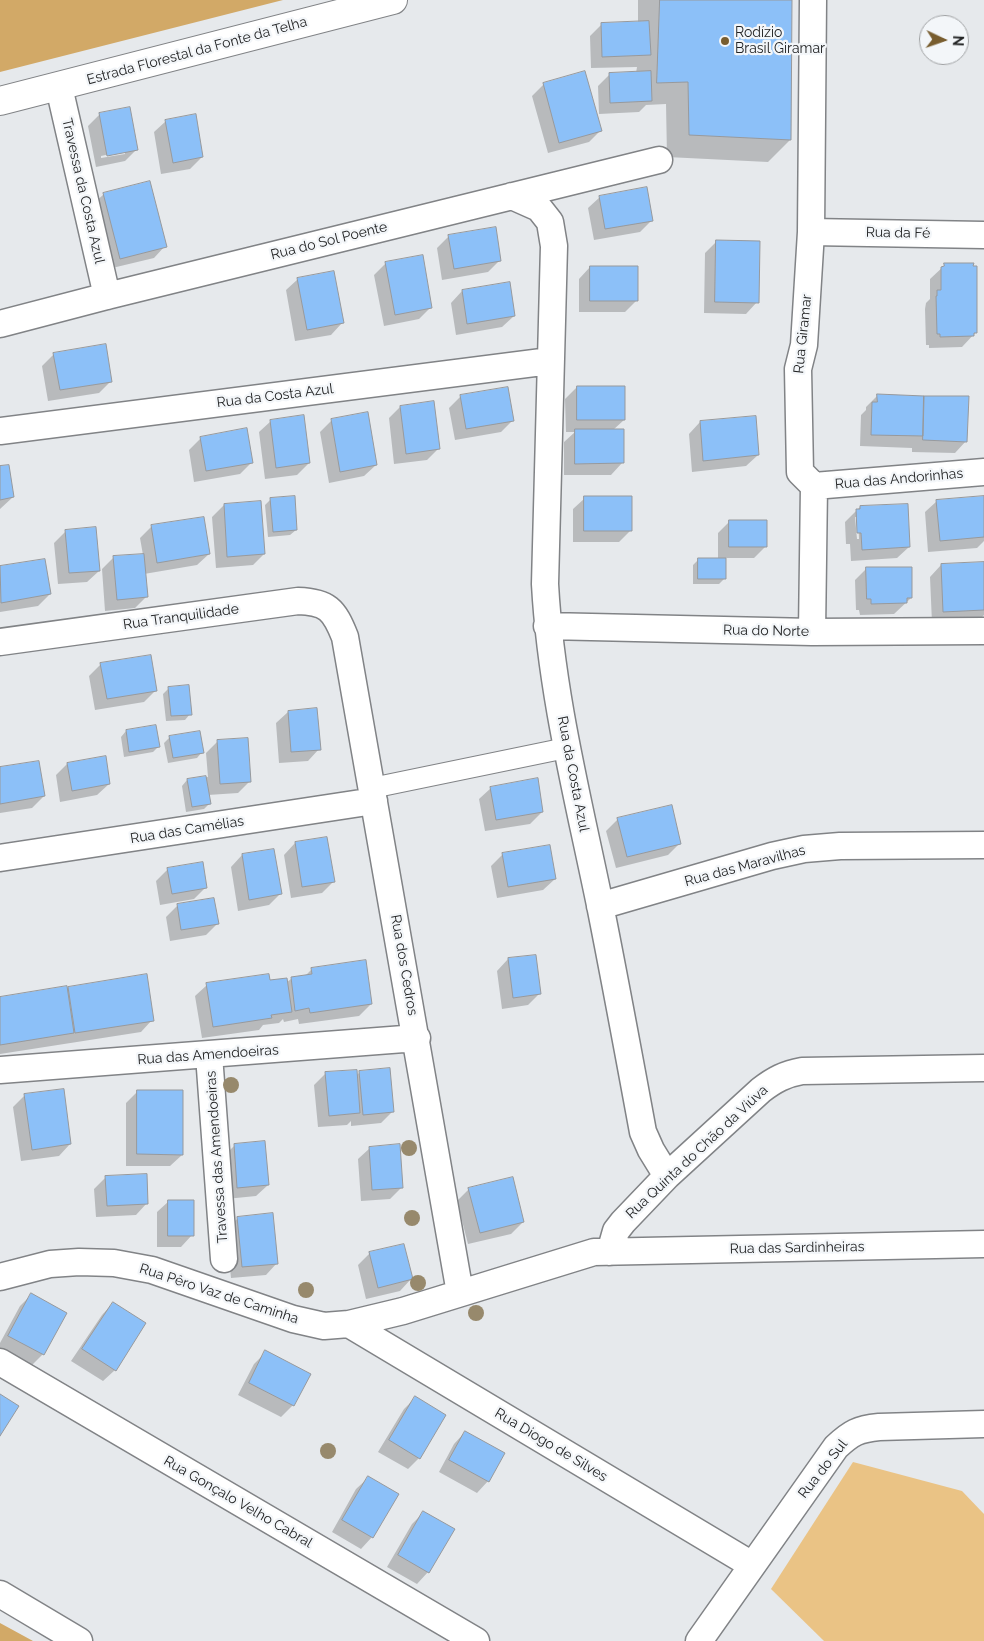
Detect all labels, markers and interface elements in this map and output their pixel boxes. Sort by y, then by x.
street label: Estrada Florestal da Fonte da Telha [85,13,309,89]
north arrow [919,15,969,65]
place label: Rodízio Brasil Giramar [735,25,825,58]
marker: Rodízio Brasil Giramar [719,35,731,47]
text: N [950,35,966,46]
street label: Travessa da Costa Azul [58,117,108,265]
street label: Rua do Sol Poente [269,218,389,264]
street label: Rua da Fé [866,224,930,242]
street label: Rua Giramar [790,294,816,374]
street label: Rua da Costa Azul [216,381,334,411]
street label: Rua das Andorinhas [834,465,964,493]
street label: Rua Tranquilidade [122,601,240,633]
street label: Rua do Norte [723,622,809,640]
street label: Rua da Costa Azul [554,715,592,833]
street label: Rua das Camélias [129,813,245,847]
street label: Rua das Maravilhas [683,842,807,890]
street label: Rua dos Cedros [387,913,421,1017]
street label: Rua das Amendoeiras [137,1042,279,1068]
street label: Travessa das Amendoeiras [203,1070,231,1244]
street label: Rua Quinta do Chão da Viúva [623,1082,771,1222]
street label: Rua das Sardinheiras [730,1238,864,1258]
street label: Rua Pêro Vaz de Caminha [137,1260,301,1328]
street label: Rua Diogo de Silves [492,1405,610,1485]
street label: Rua do Sul [795,1436,851,1502]
street label: Rua Gonçalo Velho Cabral [161,1452,315,1552]

